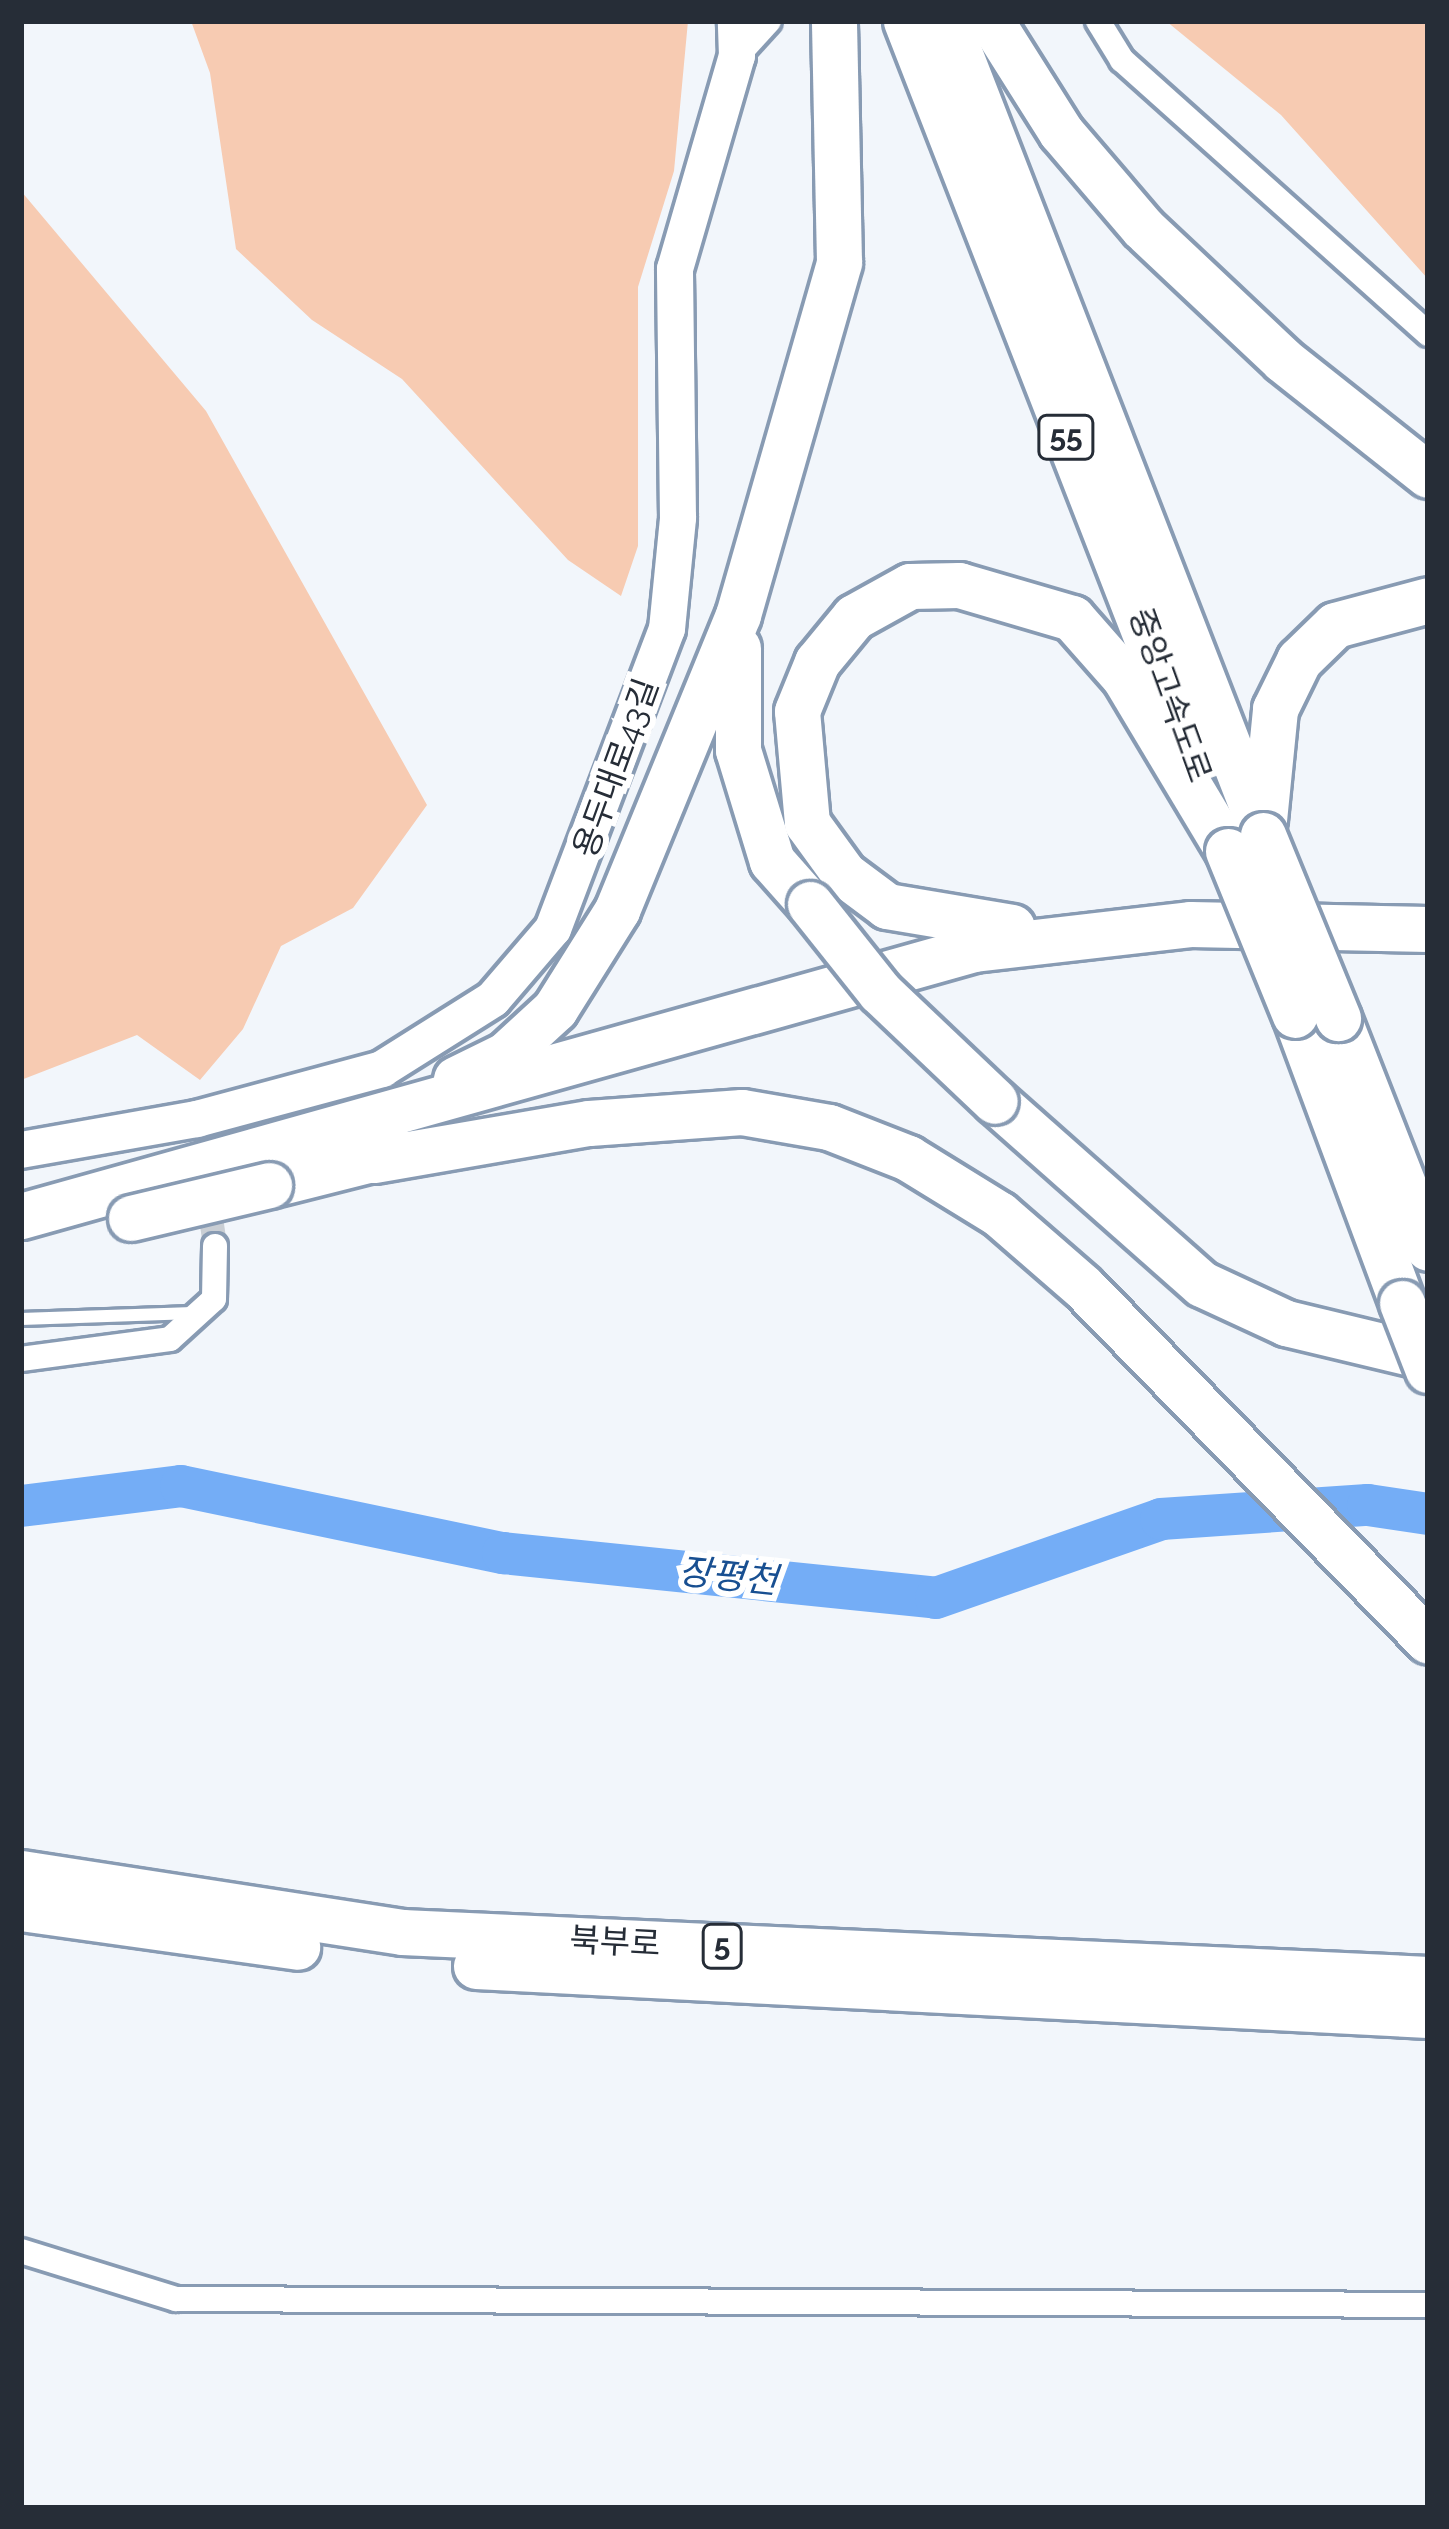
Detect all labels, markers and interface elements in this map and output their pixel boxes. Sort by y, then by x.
road number: 55 [1036,413,1096,461]
street label: 중앙고속도로 [1120,603,1220,787]
street label: 용두대로43길 [565,673,667,863]
water label: 장평천 [676,1549,780,1603]
street label: 북부로 [568,1920,662,1964]
road number: 5 [701,1922,743,1970]

